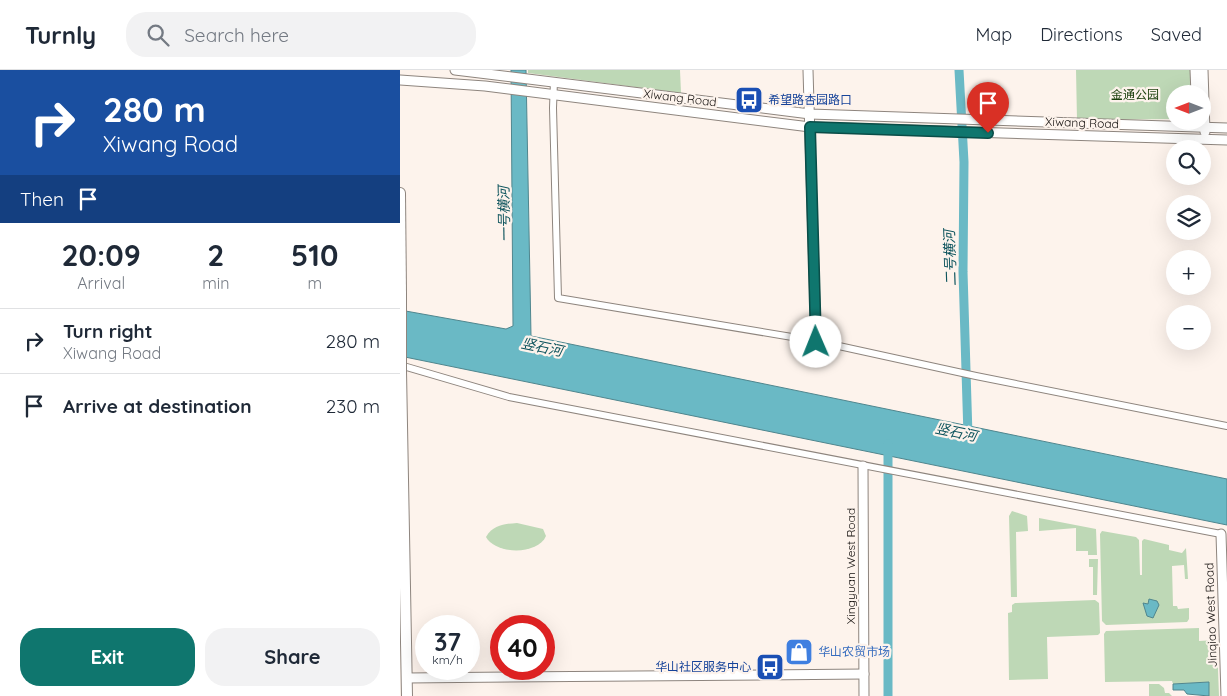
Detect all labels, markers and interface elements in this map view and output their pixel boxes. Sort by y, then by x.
search box [126,12,476,57]
text: Turnly [25,20,96,50]
icon: search [144,21,172,49]
text: Search here [184,23,289,47]
text: Map [975,23,1012,46]
text: Directions [1040,23,1123,46]
text: Saved [1151,23,1202,46]
pin [967,82,1009,133]
bus stop icon: 希望路杏园路口 [734,85,764,115]
north arrow [1166,85,1211,130]
map controls [1166,85,1211,350]
street label: Xiwang Road [643,86,718,109]
text: 280 m [103,87,206,131]
park label: 金通公园 [1111,87,1159,102]
icon: arrive [974,89,1002,117]
icon: right [20,90,85,155]
place label: 希望路杏园路口 [768,92,852,107]
street label: Xiwang Road [1045,114,1119,131]
text: Xiwang Road [103,130,238,158]
button: search [1166,140,1211,185]
water label: 一号横河 [494,183,513,242]
icon: arrive [74,185,102,213]
text: Then [20,187,64,211]
button: layers [1166,195,1211,240]
water label: 二号横河 [940,227,960,286]
text: 20:09 [62,236,141,274]
text: 2 [207,236,224,274]
text: 510 [291,236,338,274]
button: + [1166,250,1211,295]
text: Arrival [77,273,125,293]
text: min [202,273,230,293]
text: m [307,273,322,293]
button: − [1166,305,1211,350]
position arrow [789,315,841,367]
text: Turn right [63,319,152,343]
icon: right [20,327,48,355]
text: 280 m [325,329,380,353]
water label: 竖石河 [520,334,567,361]
text: Xiwang Road [63,343,161,363]
icon: arrive [20,392,48,420]
text: Arrive at destination [63,394,252,418]
text: 230 m [326,394,380,418]
water label: 竖石河 [934,419,981,446]
street label: Xingyuan West Road [843,508,858,624]
street label: Jinqiao West Road [1201,562,1220,668]
speed limit sign: 40 [490,615,555,680]
text: 37 [434,626,461,657]
button: Exit [20,628,195,686]
button: Share [205,628,380,686]
shop icon: 华山农贸市场 [784,637,814,667]
place label: 华山农贸市场 [818,644,890,659]
text: km/h [432,652,463,667]
bus stop icon: 华山社区服务中心 [755,652,785,682]
place label: 华山社区服务中心 [655,659,751,674]

